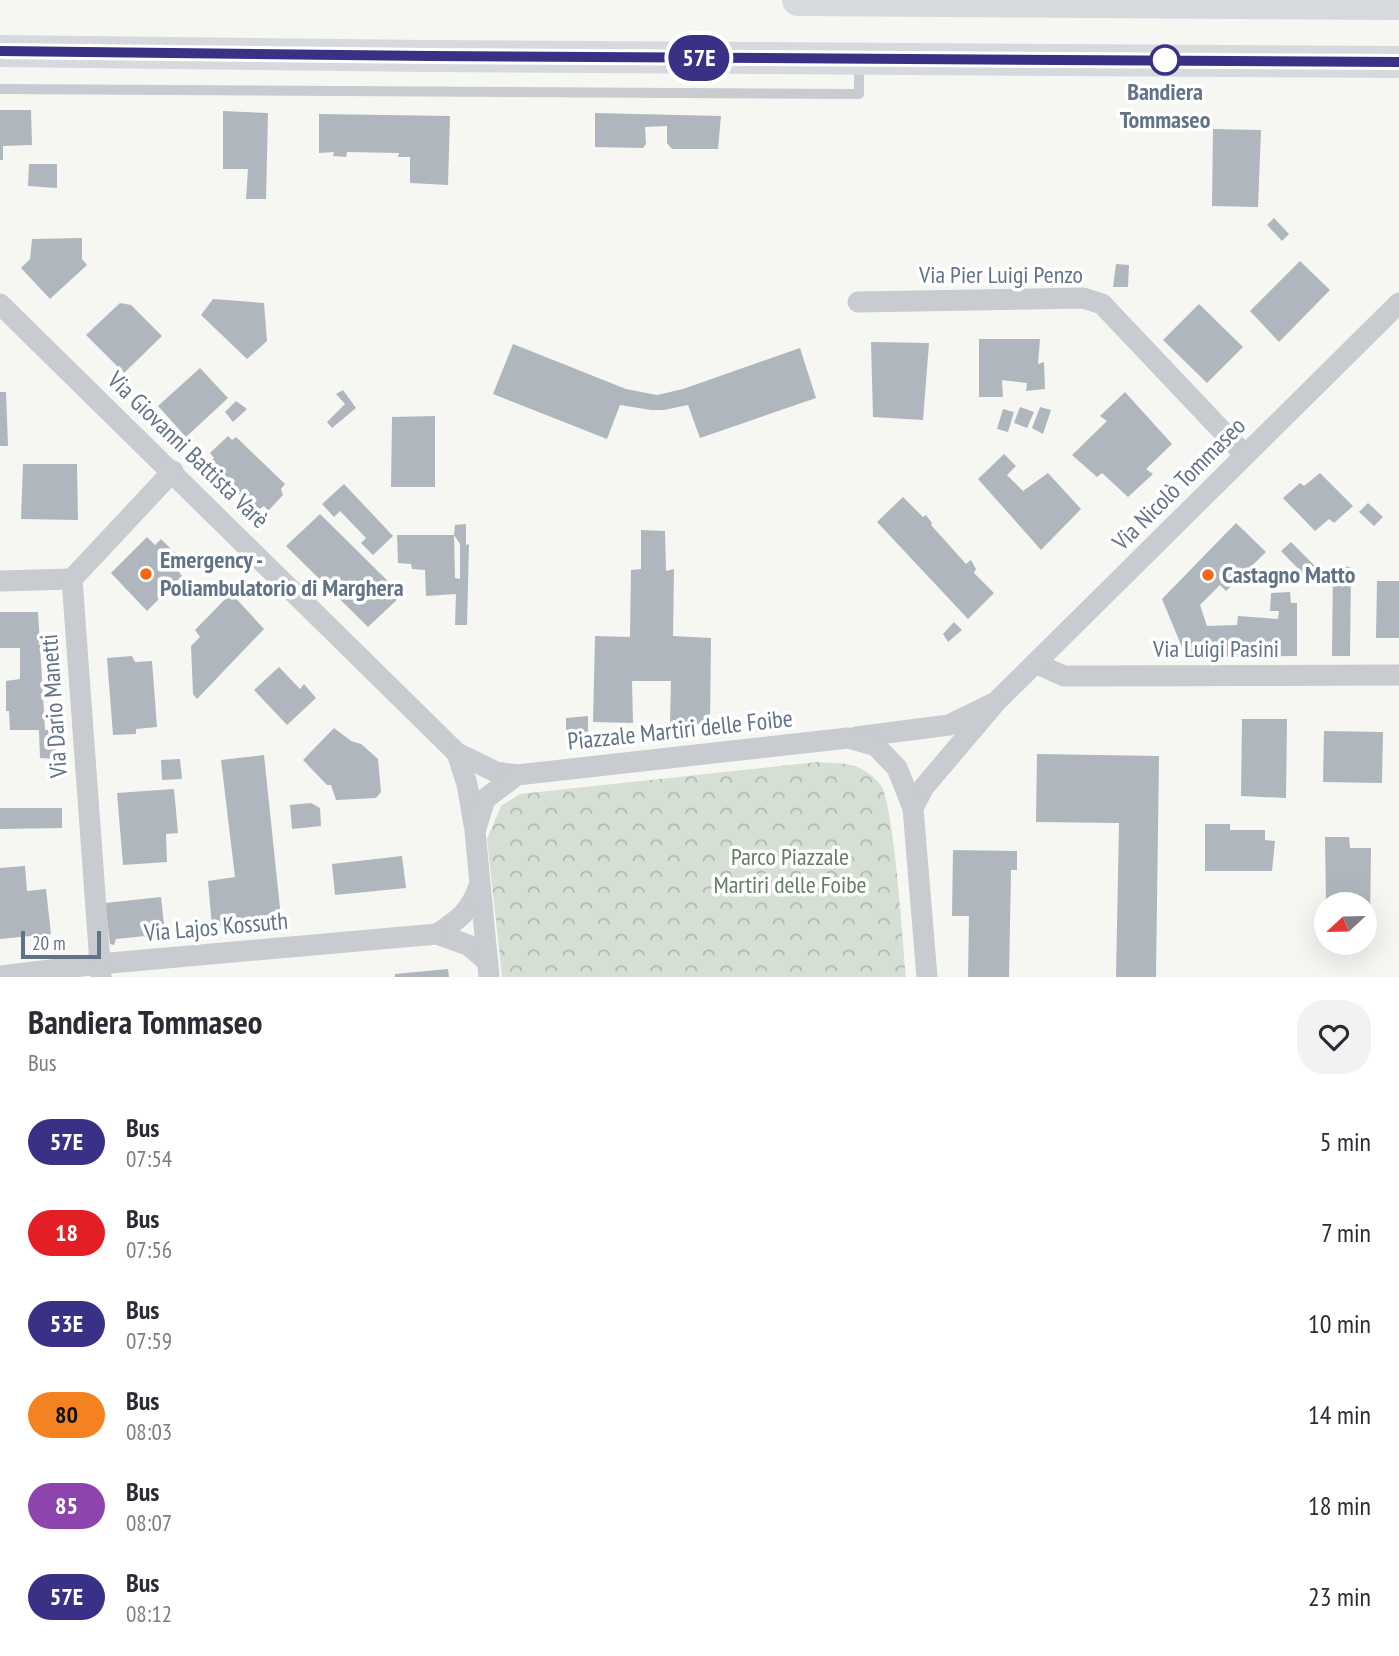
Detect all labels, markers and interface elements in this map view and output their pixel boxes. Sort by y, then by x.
line badge: 57E [659,35,739,81]
text: 57E [682,42,716,73]
marker: Bandiera Tommaseo [1150,45,1180,75]
place label: Bandiera Tommaseo [1120,76,1211,135]
street label: Via Pier Luigi Penzo [918,259,1083,290]
street label: Via Giovanni Battista Varè [100,364,276,535]
street label: Via Nicolò Tommaseo [1105,411,1252,557]
place label: Emergency - Poliambulatorio di Marghera [160,544,404,603]
place label: Castagno Matto [1222,559,1356,590]
marker: Emergency - Poliambulatorio di Marghera [138,566,154,582]
marker: Castagno Matto [1200,567,1216,583]
street label: Via Dario Manetti [33,633,74,780]
street label: Via Luigi Pasini [1152,633,1279,664]
street label: Piazzale Martiri delle Foibe [566,702,794,757]
park label: Parco Piazzale Martiri delle Foibe [713,841,867,900]
north arrow [1314,892,1377,956]
map controls [1314,892,1377,955]
street label: Via Lajos Kossuth [142,905,289,948]
scale bar [21,928,102,960]
text: 20 m [32,931,66,955]
text: Bandiera Tommaseo [28,1000,263,1043]
button: heart [1297,1000,1371,1074]
text: Bus [28,1048,57,1077]
text: Bus [126,1111,159,1144]
text: 5 min [1320,1125,1371,1158]
text: 57E [50,1126,83,1157]
text: 07:54 [126,1144,172,1173]
text: Bus [126,1202,159,1235]
text: 7 min [1321,1216,1371,1249]
text: 18 [55,1217,78,1248]
text: 07:56 [126,1235,172,1264]
text: Bus [126,1293,159,1326]
text: 10 min [1308,1307,1371,1340]
text: 53E [50,1308,83,1339]
text: 07:59 [126,1326,172,1355]
text: Bus [126,1384,159,1417]
text: 14 min [1308,1398,1371,1431]
text: 80 [55,1399,78,1430]
text: 08:03 [126,1417,172,1446]
text: Bus [126,1475,159,1508]
text: 18 min [1308,1489,1371,1522]
text: 85 [55,1490,78,1521]
text: 08:07 [126,1508,172,1537]
text: Bus [126,1566,159,1599]
text: 23 min [1308,1580,1371,1613]
text: 57E [50,1581,83,1612]
text: 08:12 [126,1599,172,1628]

